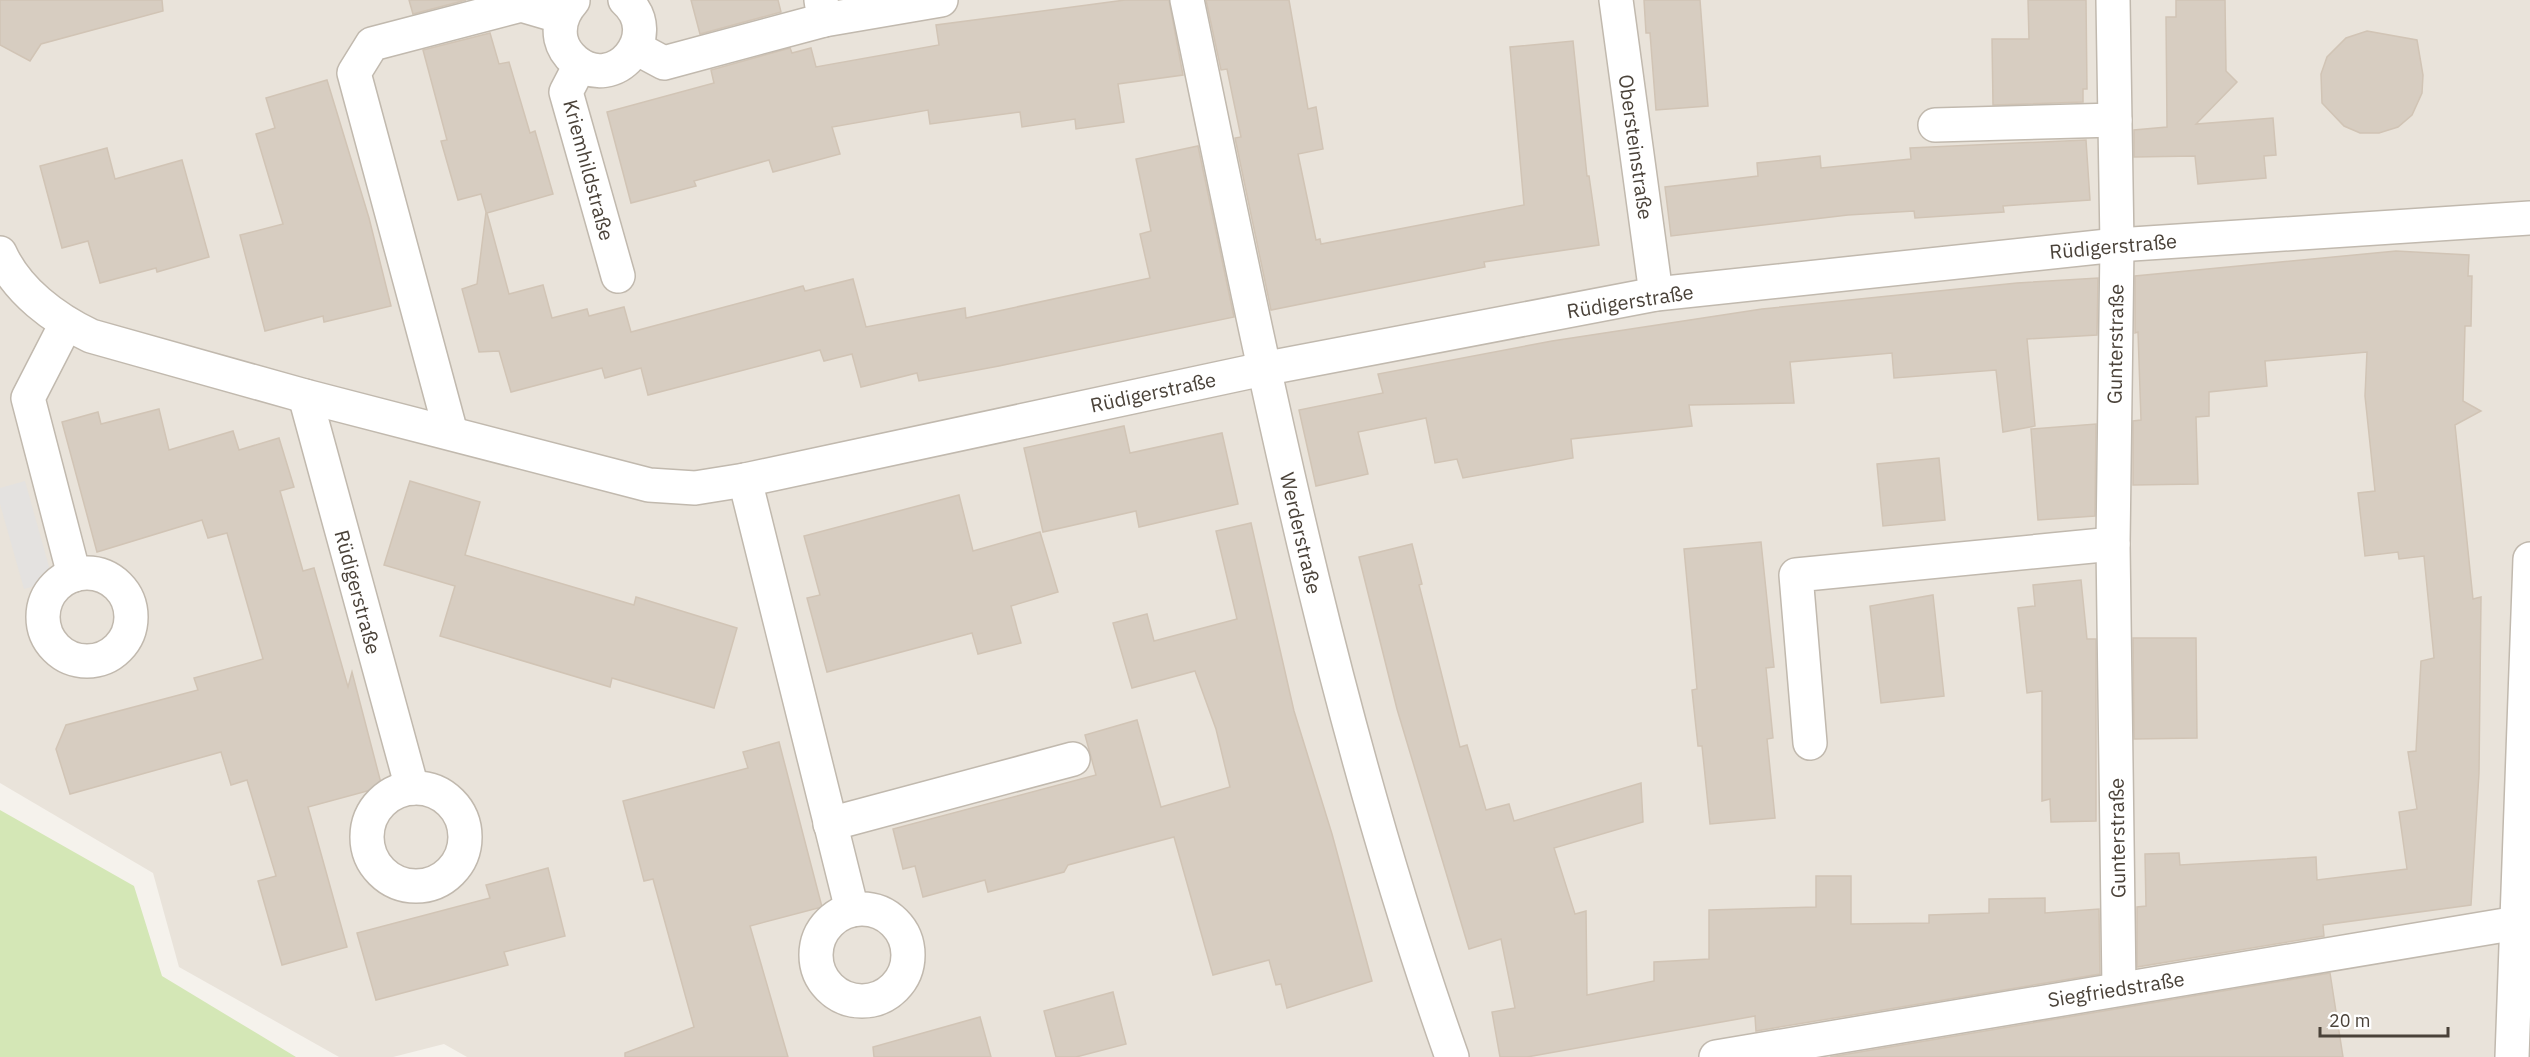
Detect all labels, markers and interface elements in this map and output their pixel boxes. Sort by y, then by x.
street label: Obersteinstraße [1612,73,1660,221]
street label: Kriemhildstraße [557,96,621,244]
street label: Rüdigerstraße [2048,227,2178,265]
street label: Rüdigerstraße [1565,278,1695,324]
street label: Gunterstraße [2100,284,2130,404]
street label: Rüdigerstraße [1088,366,1218,418]
street label: Werderstraße [1274,470,1328,596]
street label: Rüdigerstraße [328,527,388,657]
street label: Gunterstraße [2102,778,2132,898]
street label: Siegfriedstraße [2046,965,2186,1013]
scale bar [2320,1000,2448,1038]
text: 20 m [2329,1009,2371,1032]

